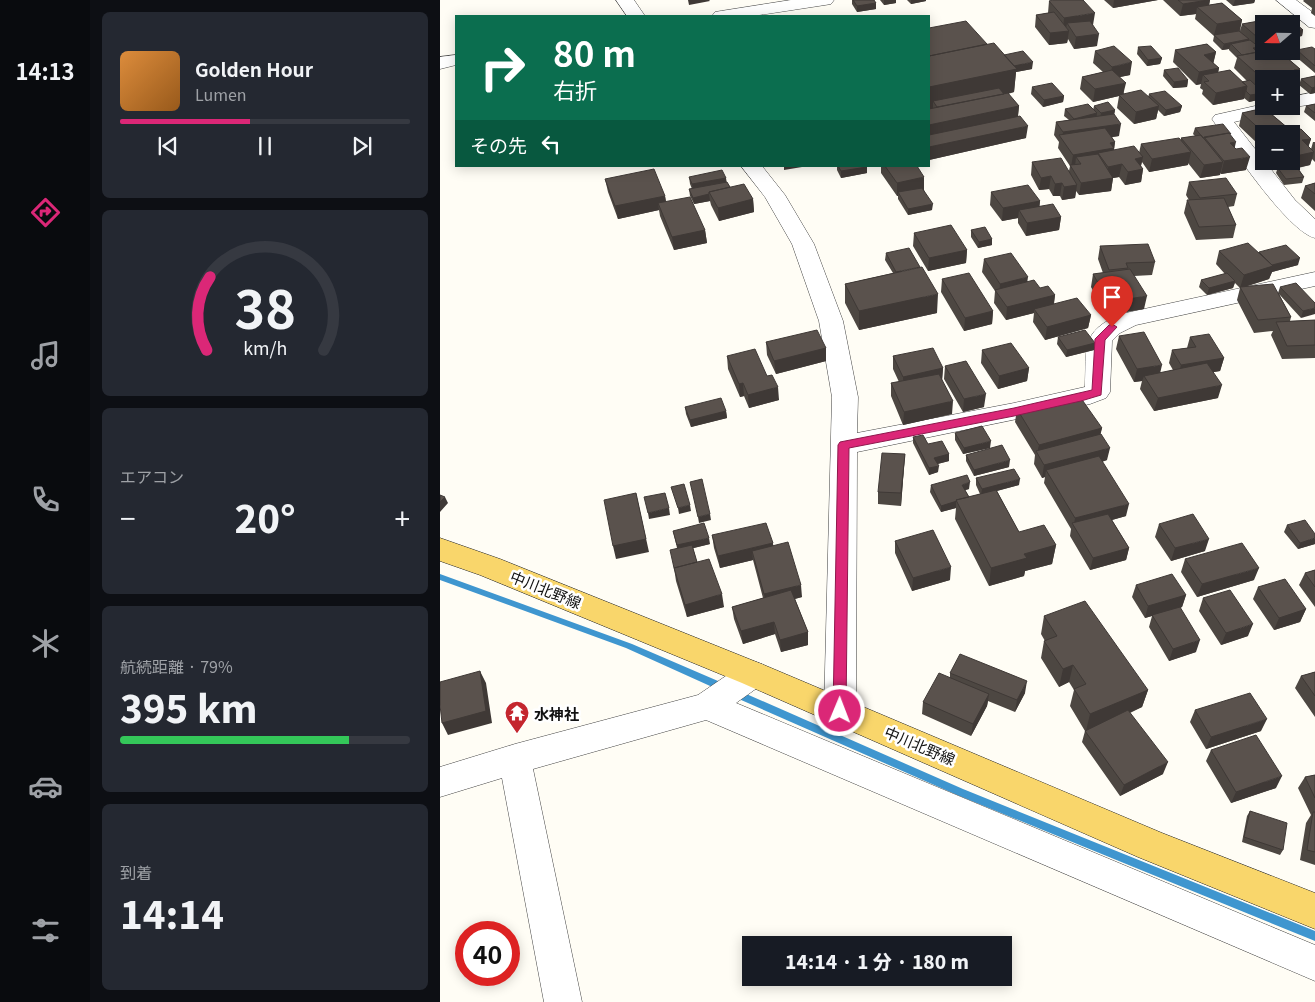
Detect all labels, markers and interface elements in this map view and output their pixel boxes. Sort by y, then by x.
north arrow [1255,15,1300,60]
map controls [1255,15,1300,170]
text: 80 m [553,26,636,77]
icon: right [470,35,535,100]
text: 14:13 [15,54,75,86]
text: Golden Hour [195,55,313,82]
button: + [1255,70,1300,115]
text: 右折 [553,73,597,105]
text: Lumen [195,82,247,106]
button: − [1255,125,1300,170]
icon: left [537,130,565,158]
text: その先 [470,131,527,158]
icon: previous [154,132,182,160]
icon: pause [251,132,279,160]
icon: next [348,132,376,160]
icon: directions [28,195,63,230]
text: 38 [234,269,296,344]
pin [1091,276,1133,327]
icon: arrive [1098,283,1126,311]
text: km/h [243,334,287,360]
icon: music [28,338,63,373]
text: エアコン [120,464,184,488]
icon: phone [28,482,63,517]
text: 20° [234,489,296,544]
text: − [120,497,136,537]
text: + [394,497,410,537]
street label: 中川北野線 [507,565,585,613]
icon: climate [28,626,63,661]
text: 航続距離 · 79% [120,654,233,678]
text: 395 km [120,679,258,734]
position arrow [813,684,865,736]
temple icon: 水神社 [504,700,530,734]
place label: 水神社 [534,703,579,724]
street label: 中川北野線 [881,721,959,769]
icon: car [28,769,63,804]
text: 到着 [120,860,152,884]
text: 14:14 [120,885,224,940]
icon: filters [28,913,63,948]
speed limit sign: 40 [455,921,520,986]
text: 14:14 · 1 分 · 180 m [785,947,969,974]

